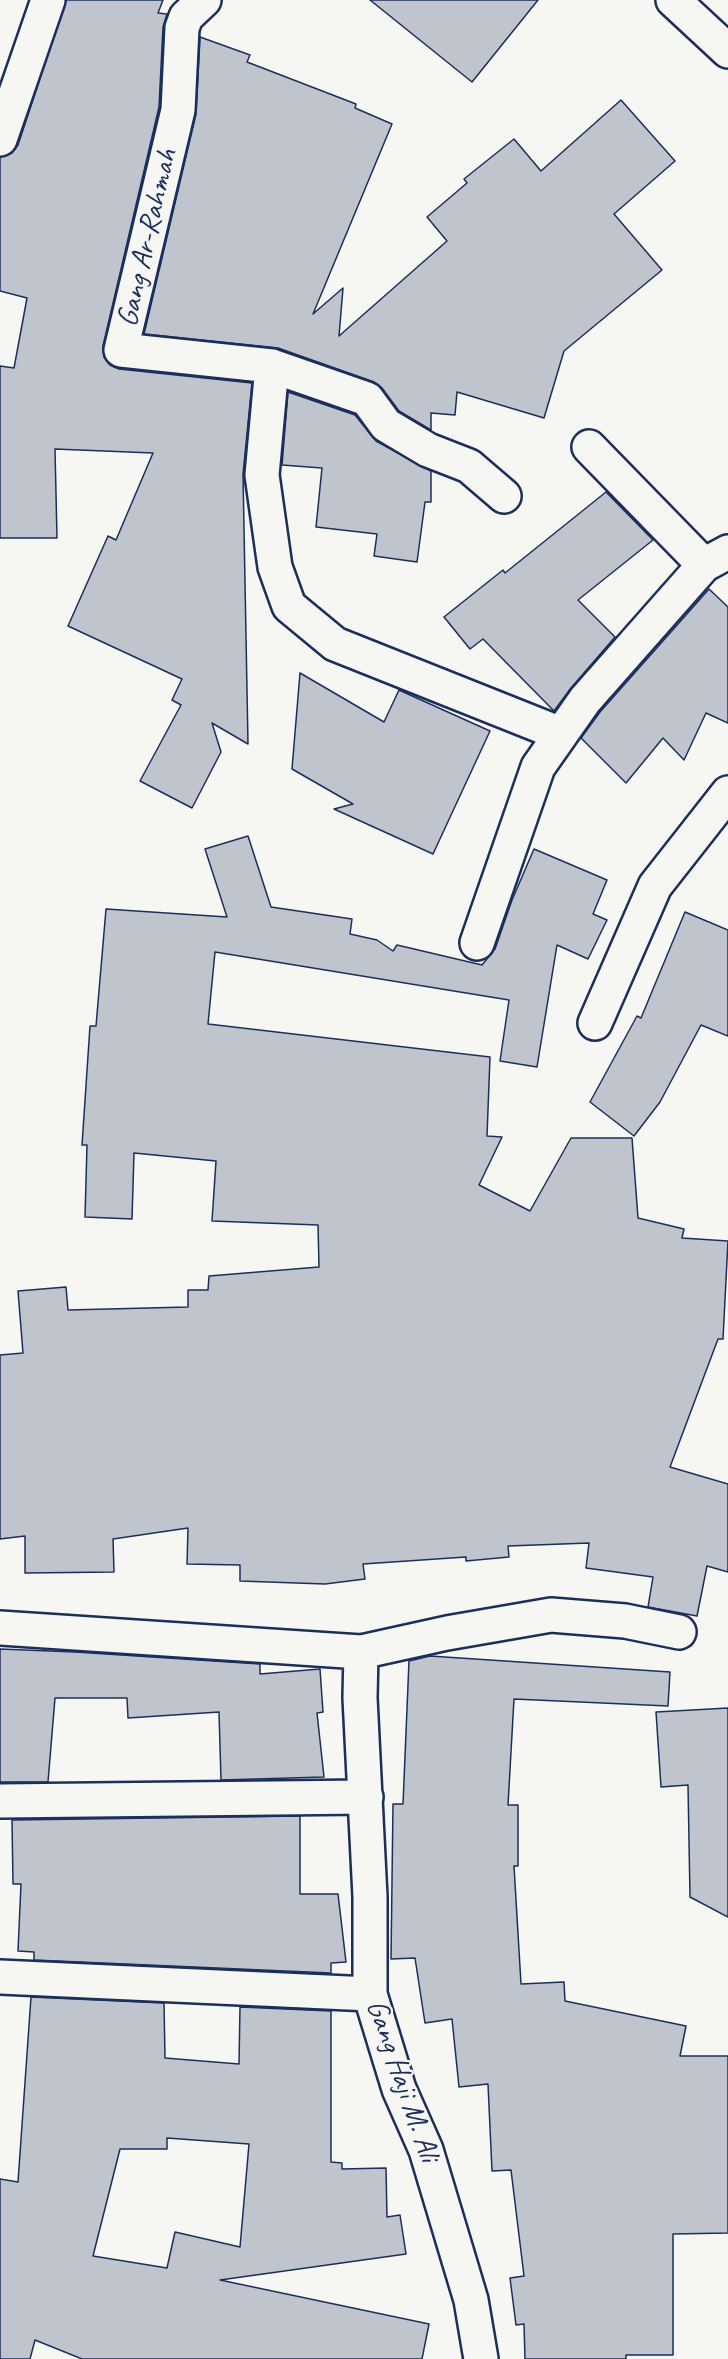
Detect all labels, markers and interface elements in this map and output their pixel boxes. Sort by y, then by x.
street label: Gang Ar-Rahmah [110,146,186,330]
street label: Gang Haji M. Ali [358,1995,446,2167]

